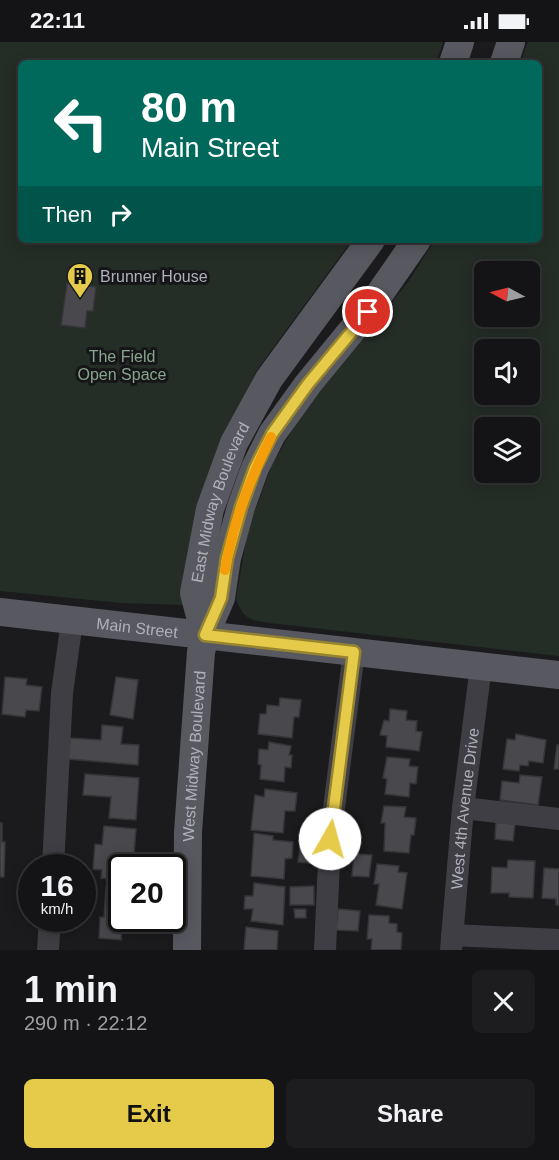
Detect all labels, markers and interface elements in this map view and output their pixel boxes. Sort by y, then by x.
text: 22:11 [30,8,85,33]
icon: left [42,84,120,162]
text: 80 m [141,84,237,131]
text: Main Street [141,133,279,163]
icon: right [104,198,137,231]
text: Then [42,202,92,227]
building icon: Brunner House [65,261,95,299]
north arrow [474,261,540,327]
map controls [474,261,540,483]
place label: Brunner House [100,268,208,285]
pin [342,286,393,337]
icon: arrive [351,295,384,328]
button: sound [474,339,540,405]
park label: The Field Open Space [78,348,167,383]
button: layers [474,417,540,483]
street label: East Midway Boulevard [188,419,252,584]
street label: Main Street [95,614,179,641]
street label: West Midway Boulevard [179,670,208,842]
street label: West 4th Avenue Drive [448,727,482,890]
position arrow [298,807,362,871]
speed limit sign: 20 [108,854,186,932]
text: 16 [40,869,74,902]
text: km/h [41,900,73,917]
text: 1 min [24,969,118,1010]
button: close [472,970,535,1033]
text: 290 m · 22:12 [24,1012,147,1034]
button: Exit [24,1079,274,1148]
button: Share [286,1079,535,1148]

